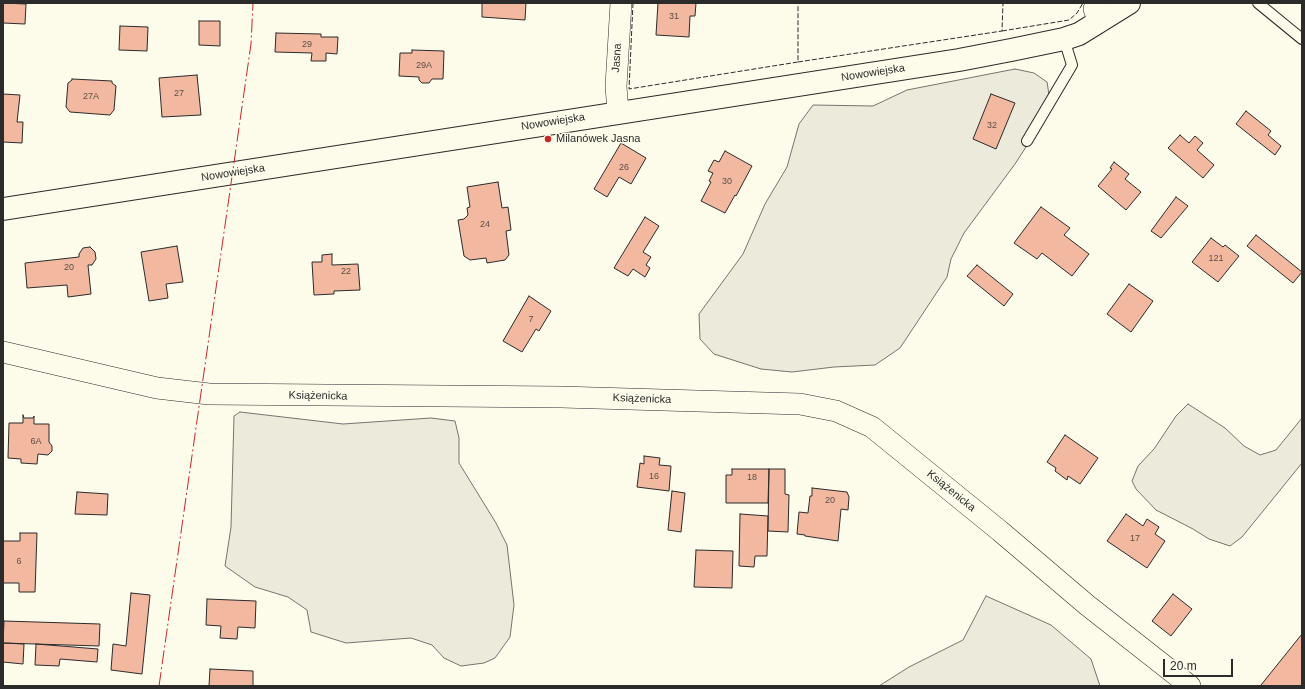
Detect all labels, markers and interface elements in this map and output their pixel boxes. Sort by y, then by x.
house number: 31 [669,12,679,22]
house number: 29 [302,40,312,50]
street label: Jasna [609,43,625,73]
house number: 29A [416,61,432,71]
street label: Nowowiejska [840,61,906,85]
house number: 27 [174,89,184,99]
house number: 27A [83,92,99,102]
street label: Nowowiejska [520,110,586,134]
house number: 32 [987,121,997,131]
place label: Milanówek Jasna [556,132,640,146]
marker: Milanówek Jasna [543,134,553,144]
street label: Nowowiejska [200,161,266,185]
house number: 26 [619,163,629,173]
house number: 30 [722,177,732,187]
house number: 24 [480,220,490,230]
house number: 121 [1208,254,1224,264]
house number: 20 [64,263,74,273]
house number: 22 [341,267,351,277]
house number: 7 [528,315,534,325]
street label: Książenicka [289,389,347,403]
street label: Książenicka [612,391,672,407]
house number: 6A [30,437,42,447]
street label: Książenicka [924,467,978,515]
house number: 16 [649,472,659,482]
house number: 18 [747,473,757,483]
house number: 20 [825,496,835,506]
house number: 17 [1130,534,1140,544]
house number: 6 [16,557,22,567]
scale bar [1165,651,1235,677]
text: 20 m [1170,659,1197,673]

